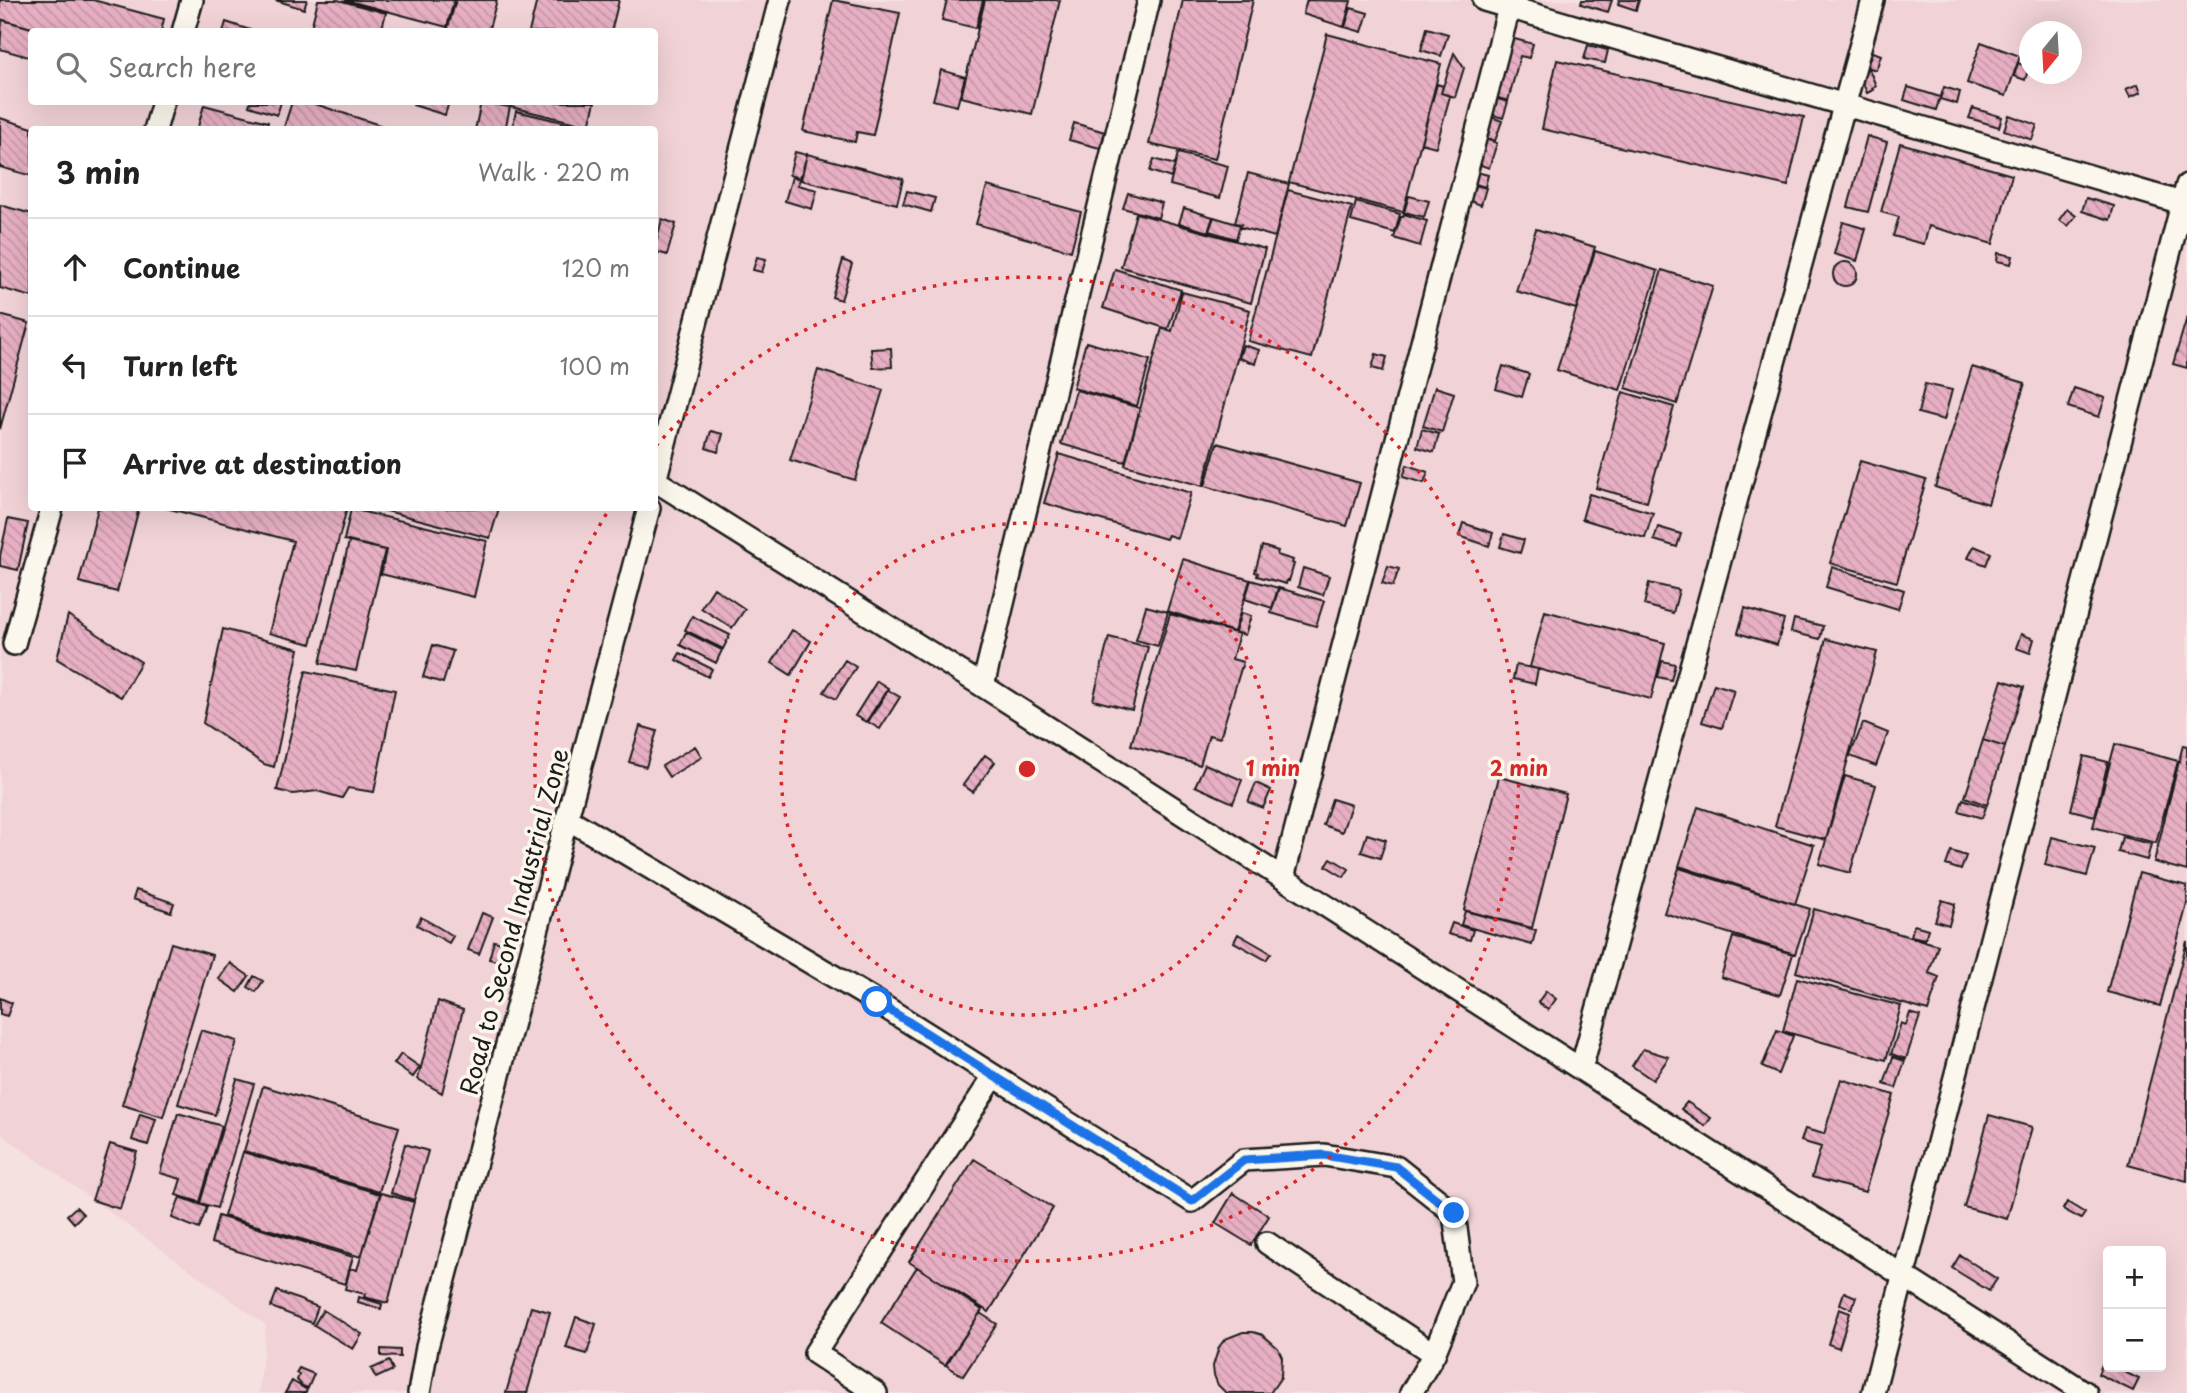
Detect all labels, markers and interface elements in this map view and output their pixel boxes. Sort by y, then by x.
north arrow [2019,21,2082,84]
search box [28,28,658,105]
text: Search here [108,47,257,86]
icon: search [52,48,90,86]
text: 3 min [56,149,141,194]
text: Walk · 220 m [478,154,630,189]
icon: ahead [56,248,94,286]
text: Continue [123,248,240,287]
text: 120 m [562,250,630,285]
icon: left [56,346,94,384]
text: Turn left [123,346,238,385]
text: 100 m [560,348,630,383]
icon: arrive [56,444,94,482]
text: Arrive at destination [123,444,402,483]
street label: Road to Second Industrial Zone [449,744,577,1098]
text: 1 min [1246,751,1300,783]
text: 2 min [1490,751,1548,783]
centre of rings [1015,757,1039,781]
route start [861,986,892,1017]
route end [1438,1197,1469,1228]
map controls [2103,1246,2166,1372]
button: + [2103,1246,2166,1309]
button: − [2103,1309,2166,1372]

